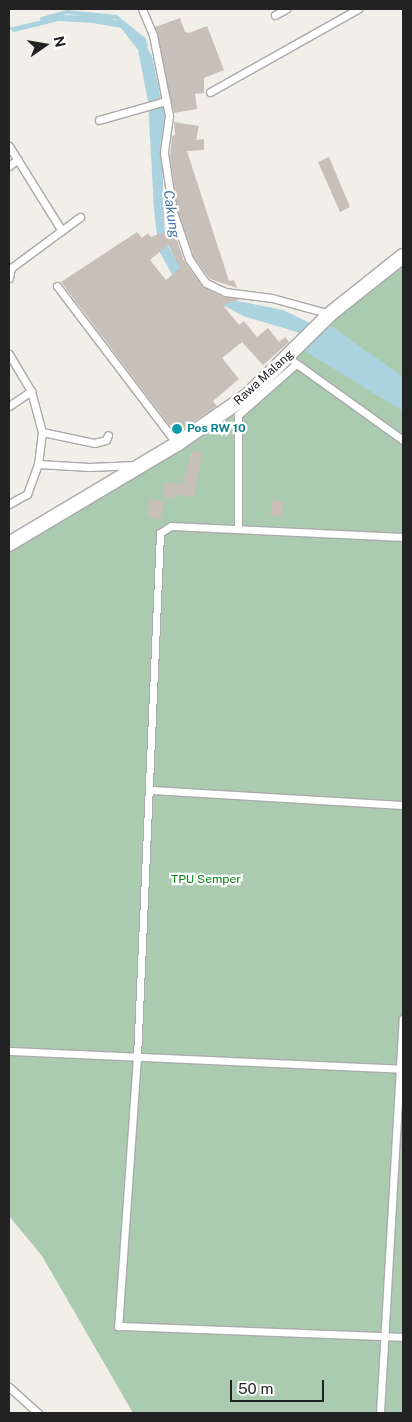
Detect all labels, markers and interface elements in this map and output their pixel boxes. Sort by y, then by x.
north arrow [20,20,70,70]
text: N [51,34,69,49]
water label: Cakung [160,189,184,239]
street label: Rawa Malang [231,348,297,408]
place label: Pos RW 10 [187,422,246,436]
marker: Pos RW 10 [171,423,183,435]
park label: TPU Semper [171,873,241,887]
scale bar [232,1370,326,1402]
text: 50 m [238,1380,273,1397]

